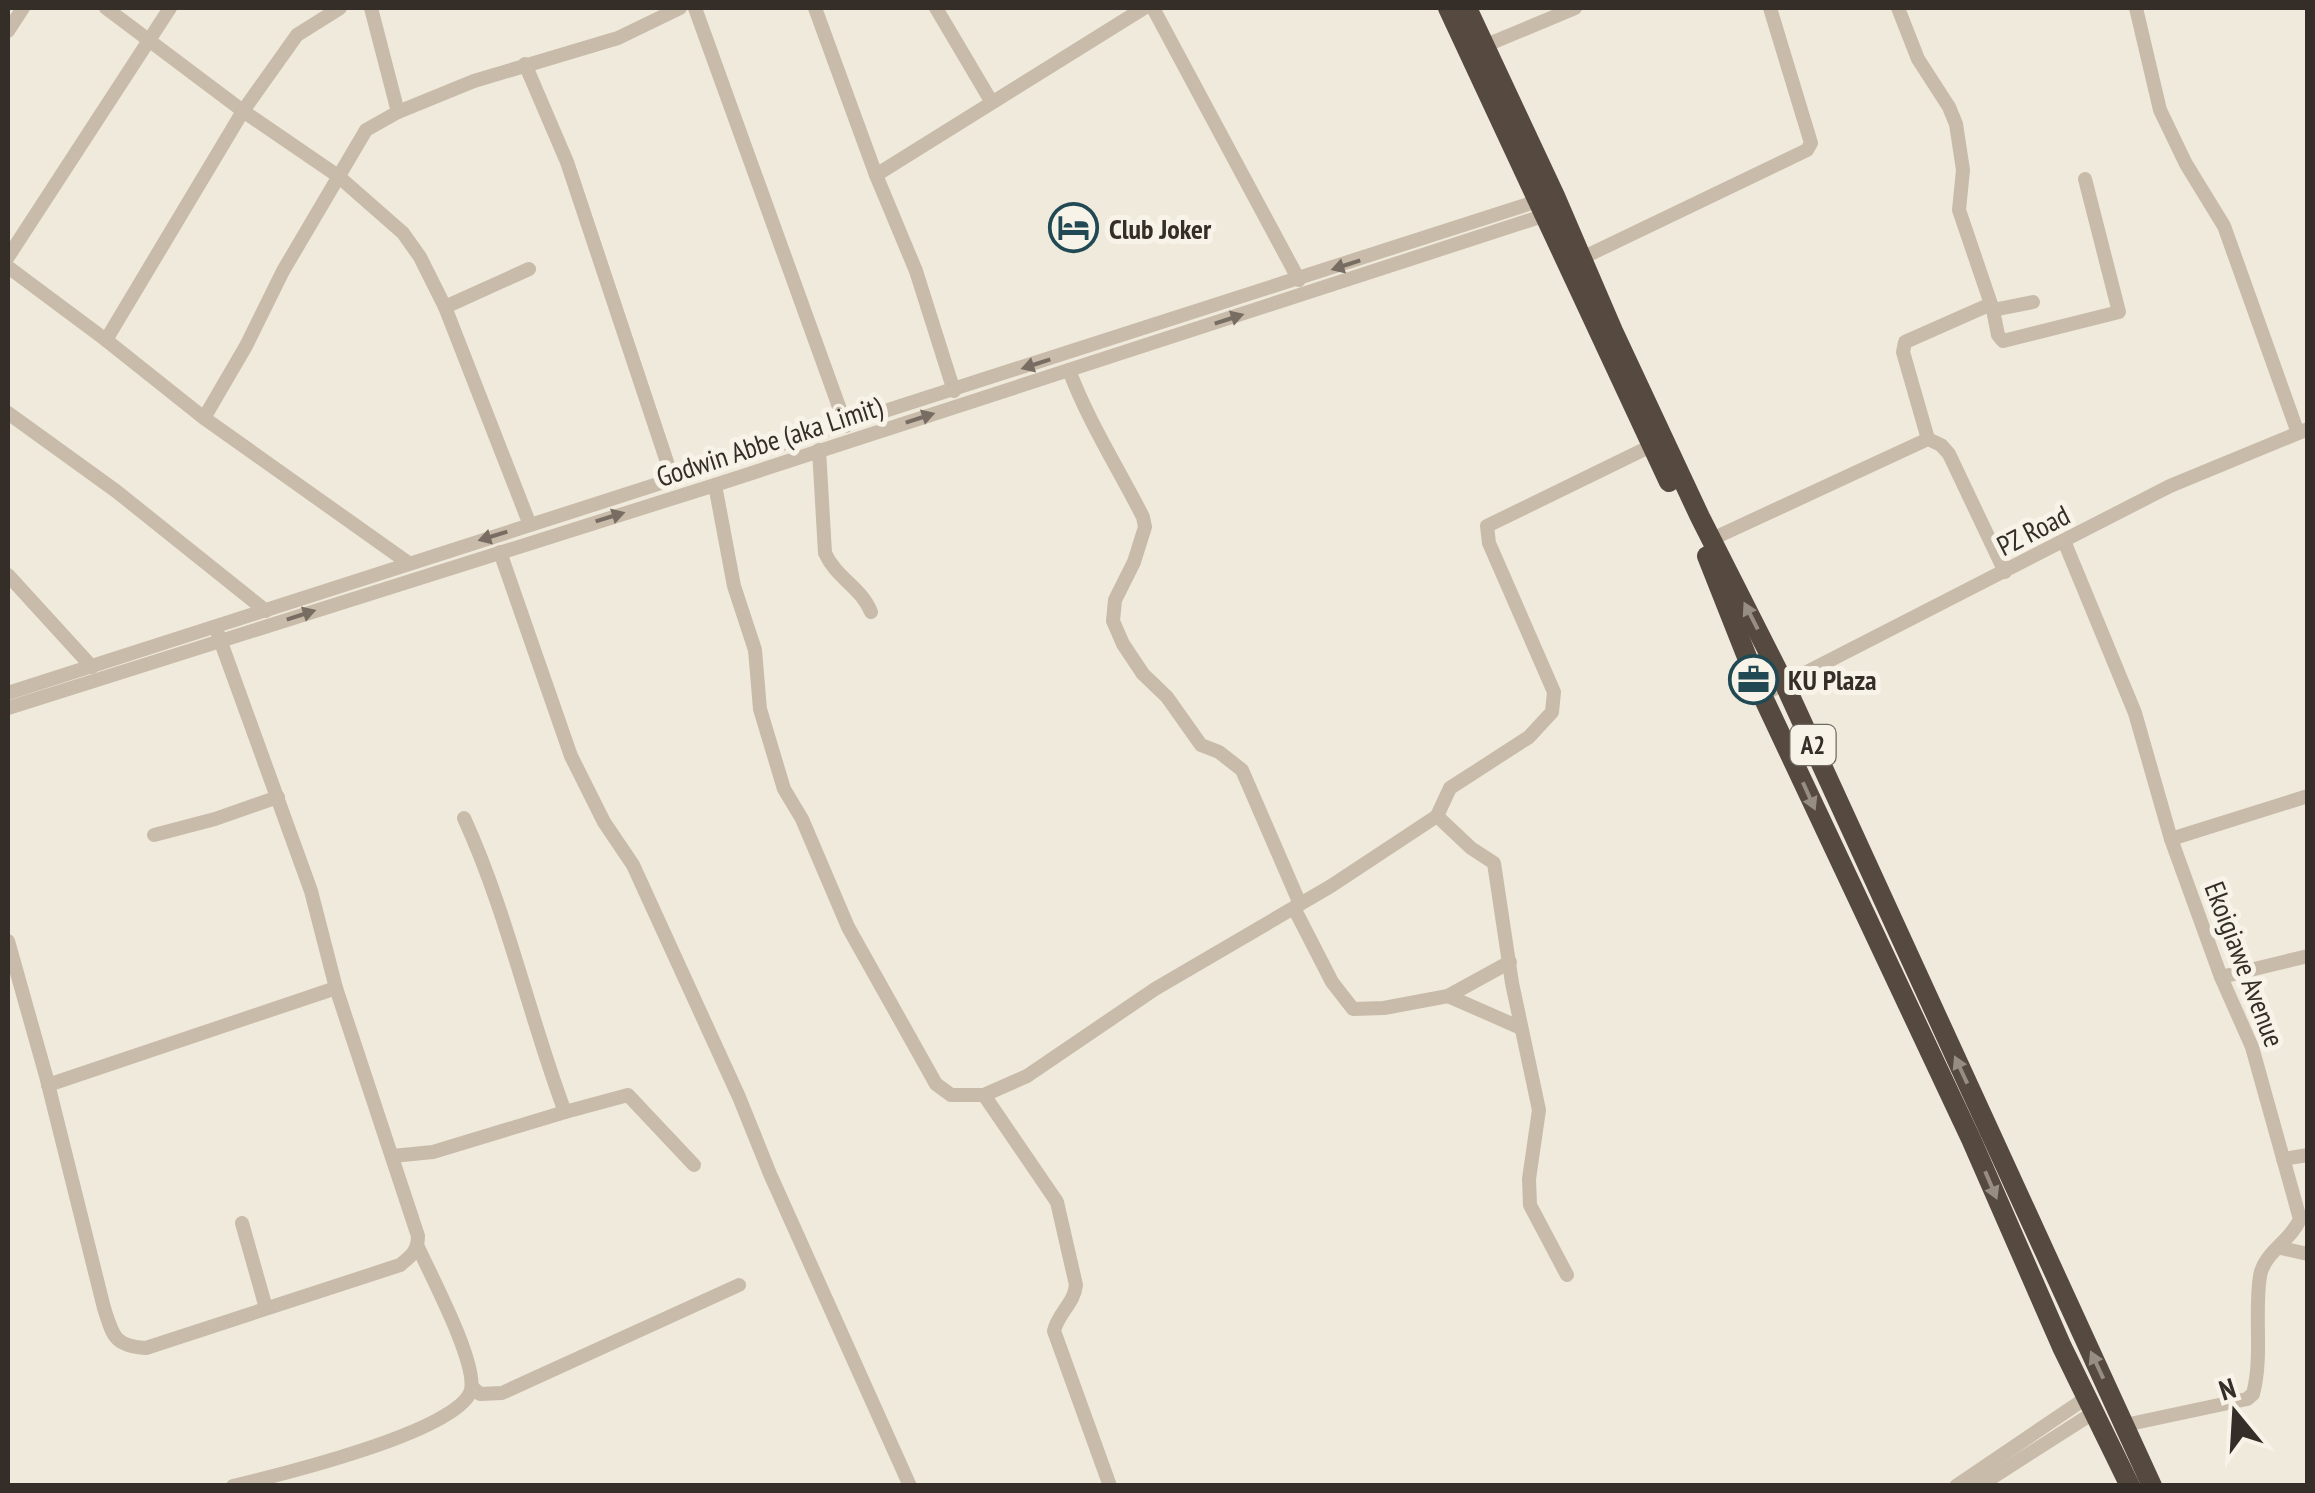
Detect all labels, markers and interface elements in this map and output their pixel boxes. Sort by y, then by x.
hotel icon: Club Joker [1048,202,1100,254]
place label: Club Joker [1109,210,1212,247]
one-way arrow [1330,258,1360,273]
one-way arrow [1215,311,1245,326]
one-way arrow [1021,357,1051,372]
street label: Godwin Abbe (aka Limit) [652,387,887,495]
one-way arrow [905,410,935,425]
street label: PZ Road [1990,496,2076,564]
one-way arrow [596,509,626,524]
one-way arrow [477,529,508,544]
one-way arrow [1742,602,1759,631]
one-way arrow [286,607,316,622]
office icon: KU Plaza [1727,653,1779,705]
place label: KU Plaza [1788,661,1877,698]
road number: A2 [1790,725,1836,765]
one-way arrow [1800,782,1817,811]
street label: Ekoigiawe Avenue [2197,876,2293,1052]
one-way arrow [1953,1055,1970,1084]
one-way arrow [1983,1170,1999,1200]
one-way arrow [2089,1350,2106,1379]
north arrow [2185,1363,2285,1463]
text: N [2214,1369,2240,1409]

